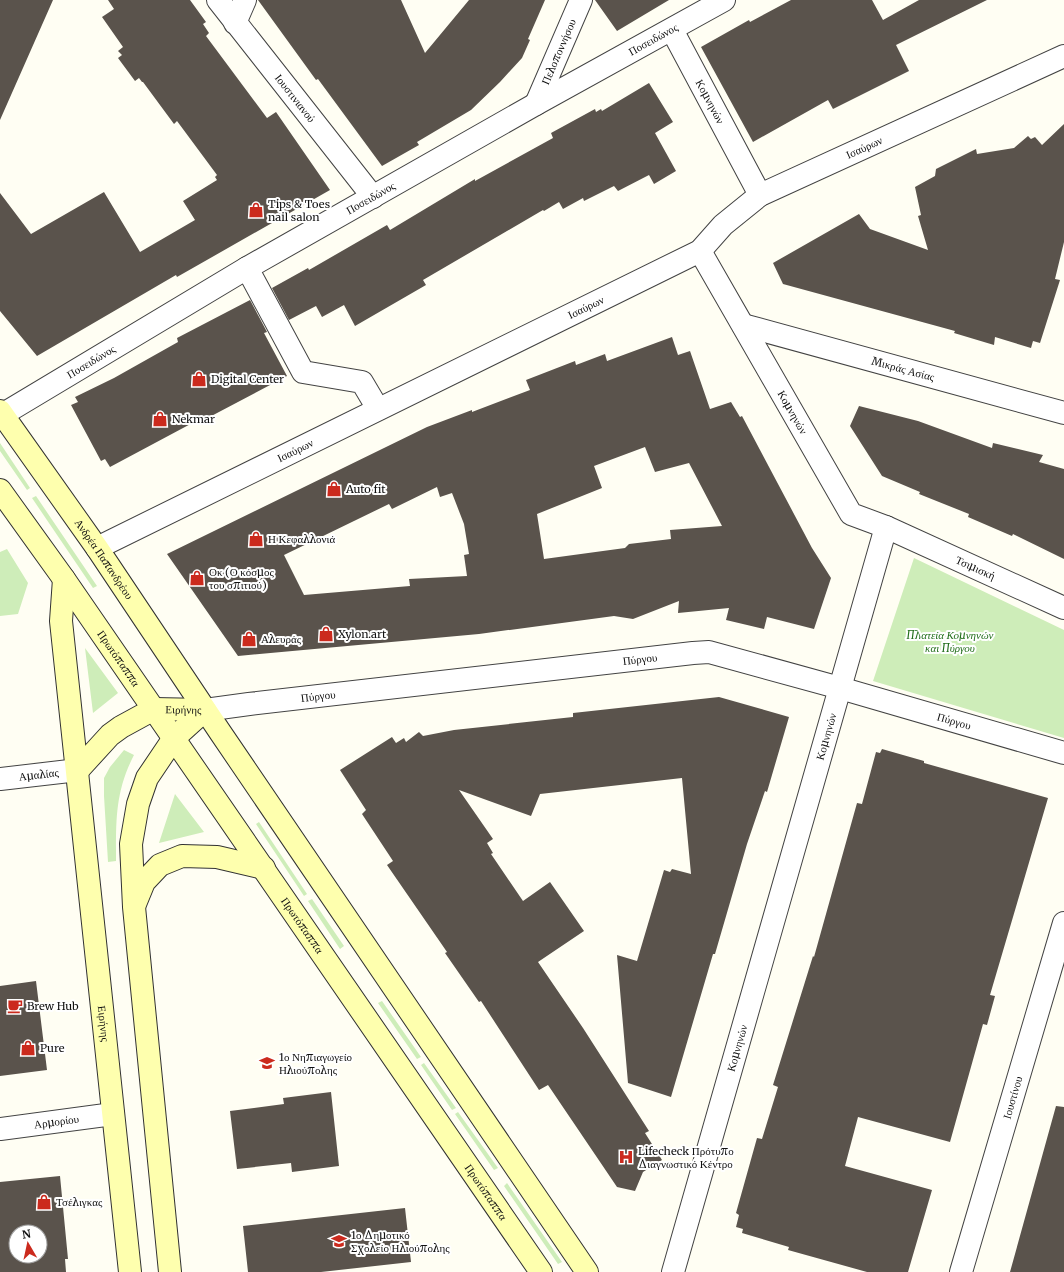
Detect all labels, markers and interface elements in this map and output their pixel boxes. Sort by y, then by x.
street label: Πελοποννήσου [538,16,579,87]
street label: Ποσειδώνος [626,20,681,59]
street label: Ιουστινιανού [272,71,319,126]
street label: Κομνηνών [693,77,728,126]
street label: Ισαύρων [844,133,885,162]
street label: Ποσειδώνος [343,178,398,217]
place label: Tips & Toes nail salon [268,197,330,224]
shop icon: Tips & Toes nail salon [247,201,265,219]
street label: Ισαύρων [566,292,606,322]
street label: Ποσειδώνος [64,341,118,381]
street label: Μικράς Ασίας [870,354,937,384]
shop icon: Digital Center [190,370,208,388]
place label: Digital Center [211,372,284,386]
street label: Κομνηνών [775,388,811,437]
shop icon: Nekmar [151,410,169,428]
place label: Nekmar [172,412,215,426]
street label: Ισαύρων [275,436,316,465]
shop icon: Auto fit [325,480,343,498]
place label: Auto fit [345,482,386,496]
street label: Ανδρέα Παπανδρέου [72,516,137,602]
shop icon: Η Κεφαλλονιά [247,530,265,548]
place label: Η Κεφαλλονιά [268,532,335,546]
street label: Τσιμισκή [954,553,998,583]
place label: Οκ (Ο κόσμος του σπιτιού) [209,565,274,592]
shop icon: Οκ (Ο κόσμος του σπιτιού) [188,569,206,587]
shop icon: Xylon.art [317,625,335,643]
place label: Xylon.art [338,627,387,641]
street label: Πρωτόπαππα [94,628,143,689]
park label: Πλατεία Κομνηνών και Πύργου [907,628,994,655]
shop icon: Αλευράς [240,630,258,648]
place label: Αλευράς [261,632,302,646]
street label: Πύργου [622,650,659,668]
street label: Πύργου [300,687,337,705]
street label: Ειρήνης [165,702,202,717]
street label: Πύργου [935,710,973,733]
street label: Κομνηνών [813,711,839,762]
street label: Αμαλίας [18,765,60,784]
street label: Πρωτόπαππα [278,894,327,956]
cafe icon: Brew Hub [6,997,24,1015]
place label: Brew Hub [27,999,79,1013]
street label: Ειρήνης [95,1005,113,1043]
street label: Κομνηνών [724,1023,750,1073]
shop icon: Pure [19,1039,37,1057]
place label: Pure [40,1041,65,1055]
place label: 1ο Νηπιαγωγείο Ηλιούπολης [279,1050,353,1077]
school or university icon: 1ο Νηπιαγωγείο Ηλιούπολης [258,1054,276,1072]
street label: Ιουστίνου [1000,1074,1026,1120]
street label: Αρμορίου [33,1112,80,1131]
place label: Lifecheck Πρότυπο Διαγνωστικό Κέντρο [638,1144,734,1171]
hospital icon: Lifecheck Πρότυπο Διαγνωστικό Κέντρο [617,1148,635,1166]
street label: Πρωτόπαππα [462,1161,510,1223]
shop icon: Τσέλιγκας [35,1193,53,1211]
place label: Τσέλιγκας [56,1195,103,1209]
north arrow [8,1224,48,1264]
text: N [21,1226,32,1242]
place label: 1ο Δημοτικό Σχολείο Ηλιούπολης [351,1228,450,1255]
school or university icon: 1ο Δημοτικό Σχολείο Ηλιούπολης [330,1232,348,1250]

